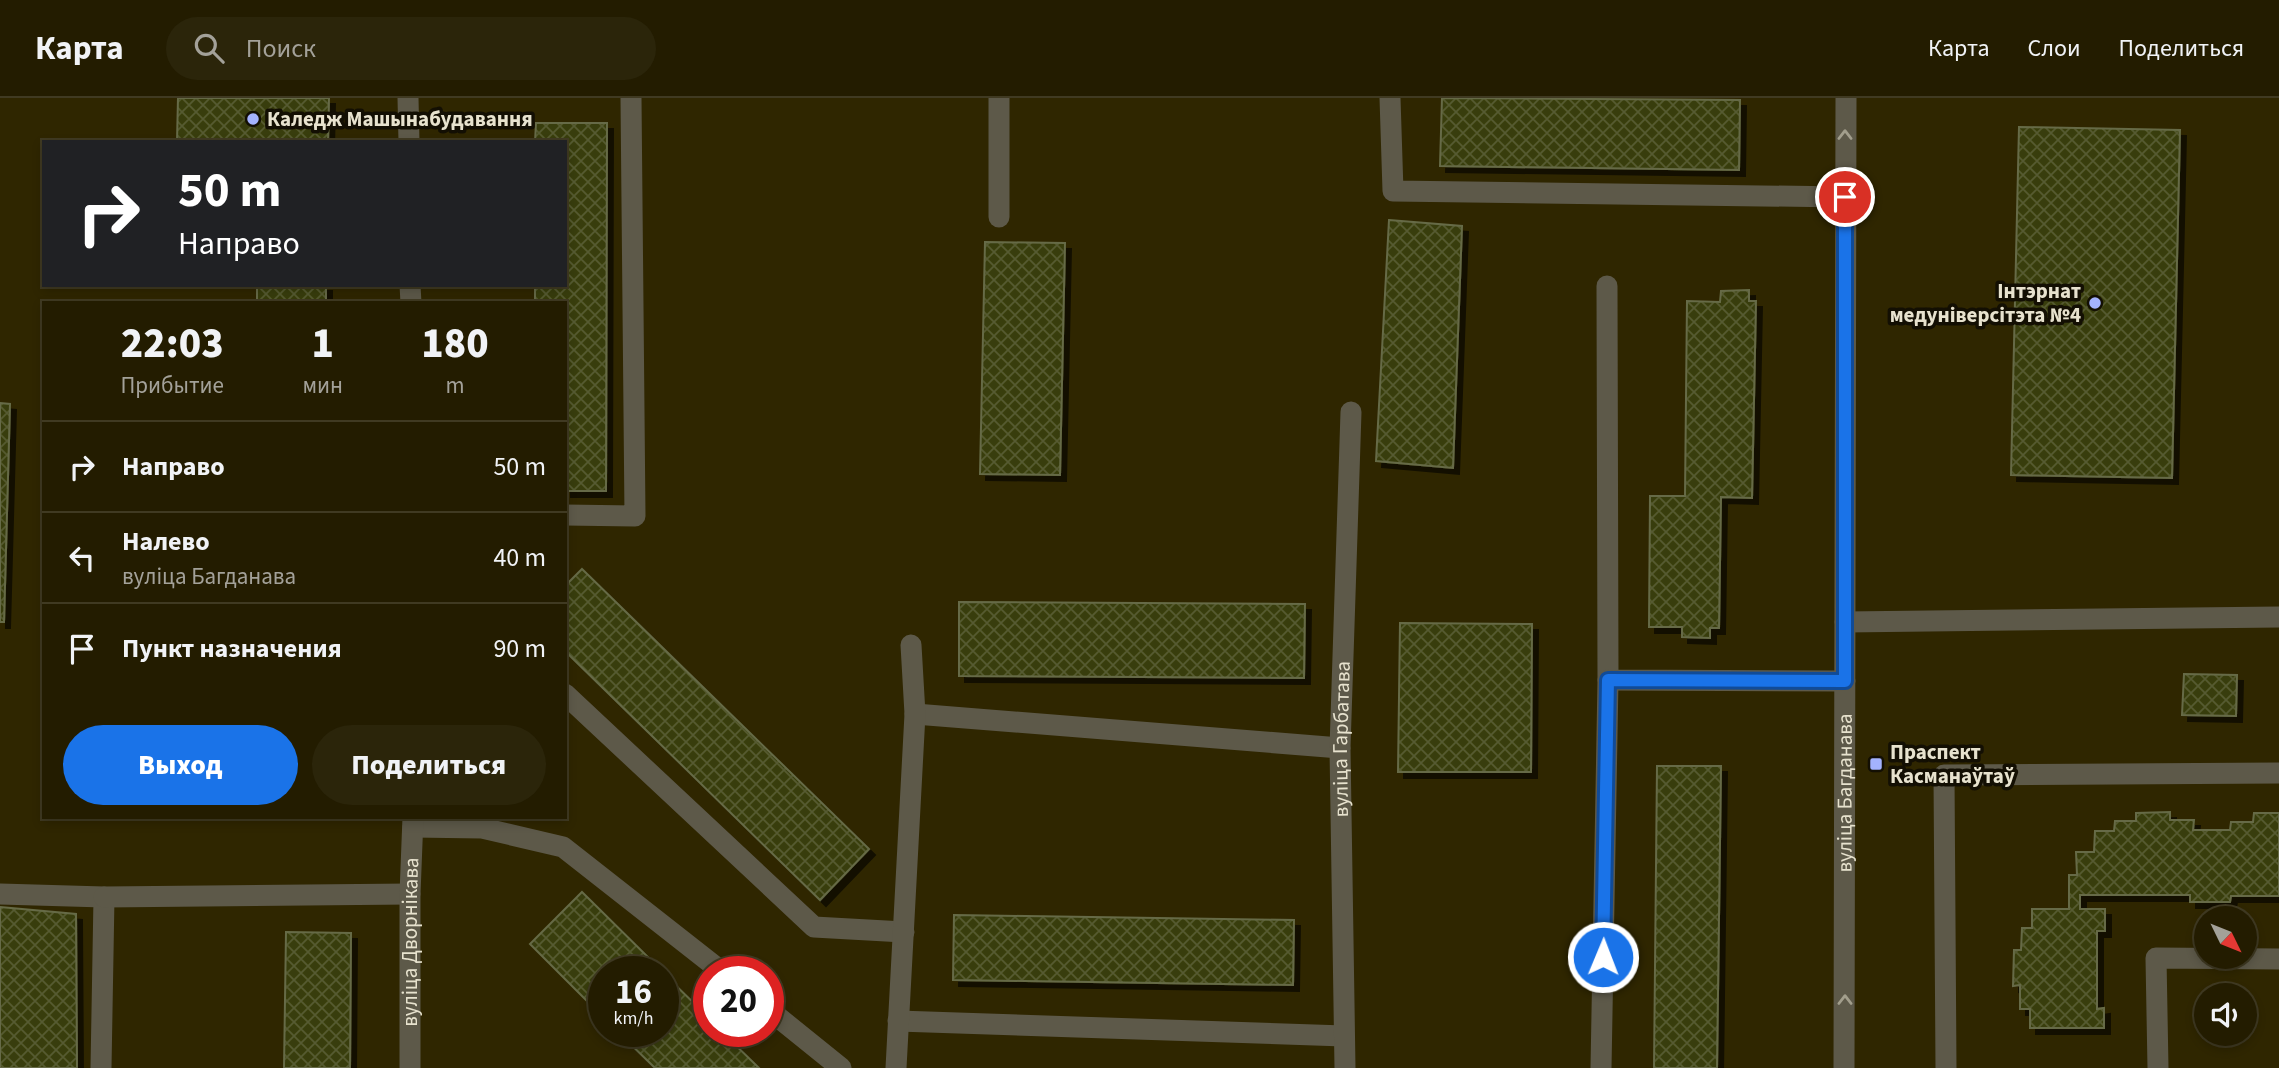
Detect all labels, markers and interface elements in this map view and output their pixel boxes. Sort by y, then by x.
search box [166,17,656,80]
text: Карта [35,25,124,72]
icon: search [190,29,228,67]
text: Поиск [246,30,316,67]
text: Карта [1928,31,1990,66]
text: Слои [2028,31,2081,66]
text: Поделиться [2119,31,2244,66]
place label: Каледж Машынабудавання [267,104,533,134]
marker: Каледж Машынабудавання [245,111,261,127]
one-way arrow [1837,130,1853,140]
text: 50 m [178,156,282,226]
pin [1815,167,1875,227]
icon: right [63,168,154,259]
icon: arrive [1826,178,1864,216]
text: Направо [178,221,300,267]
place label: Інтэрнат медуніверсітэта №4 [1890,276,2081,330]
marker: Інтэрнат медуніверсітэта №4 [2087,295,2103,311]
text: 22:03 [121,314,224,374]
text: 1 [311,314,334,374]
text: 180 [421,314,489,374]
text: Прибытие [120,369,224,402]
text: мин [302,369,343,402]
text: m [445,369,464,402]
icon: right [63,448,101,486]
text: Направо [122,448,225,485]
text: 50 m [493,448,546,485]
text: Налево [122,523,210,560]
icon: left [63,539,101,577]
text: 40 m [493,539,546,576]
text: вуліца Багданава [122,560,296,593]
icon: arrive [63,630,101,668]
text: Пункт назначения [122,630,342,667]
text: 90 m [493,630,546,667]
street label: вуліца Гарбатава [1325,660,1358,818]
street label: вуліца Багданава [1829,713,1860,873]
button: Выход [63,725,298,805]
button: Поделиться [312,725,546,805]
place label: Праспект Касманаўтаў [1890,737,2015,791]
marker: Праспект Касманаўтаў [1868,756,1884,772]
street label: вуліца Дворнікава [395,857,426,1027]
north arrow [2194,906,2258,970]
map controls [2194,906,2257,1046]
position arrow [1566,920,1640,994]
speed limit sign: 20 [693,956,784,1047]
text: 16 [615,967,652,1017]
button: sound [2194,983,2257,1046]
one-way arrow [1837,994,1853,1005]
text: km/h [614,1006,653,1031]

